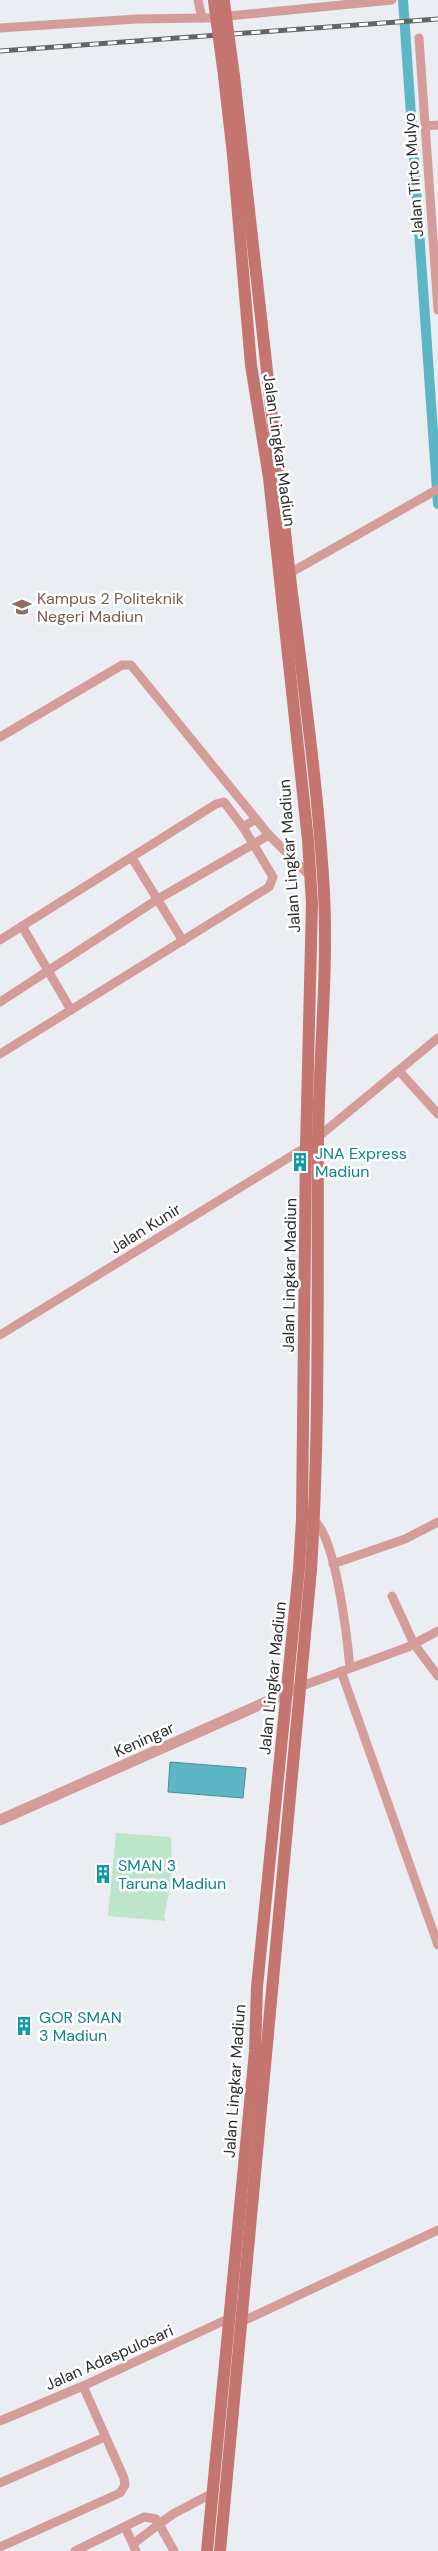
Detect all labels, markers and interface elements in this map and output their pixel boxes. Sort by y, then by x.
street label: Jalan Tirto Mulyo [399,112,428,238]
street label: Jalan Lingkar Madiun [258,372,301,528]
place label: Kampus 2 Politeknik Negeri Madiun [37,588,184,627]
school or university icon: Kampus 2 Politeknik Negeri Madiun [11,596,33,618]
street label: Jalan Lingkar Madiun [274,778,305,934]
place label: JNA Express Madiun [315,1143,407,1182]
building icon: JNA Express Madiun [289,1151,311,1173]
street label: Jalan Kunir [106,1198,185,1258]
street label: Jalan Lingkar Madiun [278,1198,301,1352]
street label: Jalan Lingkar Madiun [254,1600,291,1756]
street label: Keningar [111,1717,178,1762]
place label: SMAN 3 Taruna Madiun [118,1855,226,1894]
building icon: SMAN 3 Taruna Madiun [92,1863,114,1885]
street label: Jalan Lingkar Madiun [219,2003,250,2159]
place label: GOR SMAN 3 Madiun [39,2007,122,2046]
building icon: GOR SMAN 3 Madiun [13,2015,35,2037]
street label: Jalan Adaspulosari [42,2320,177,2395]

